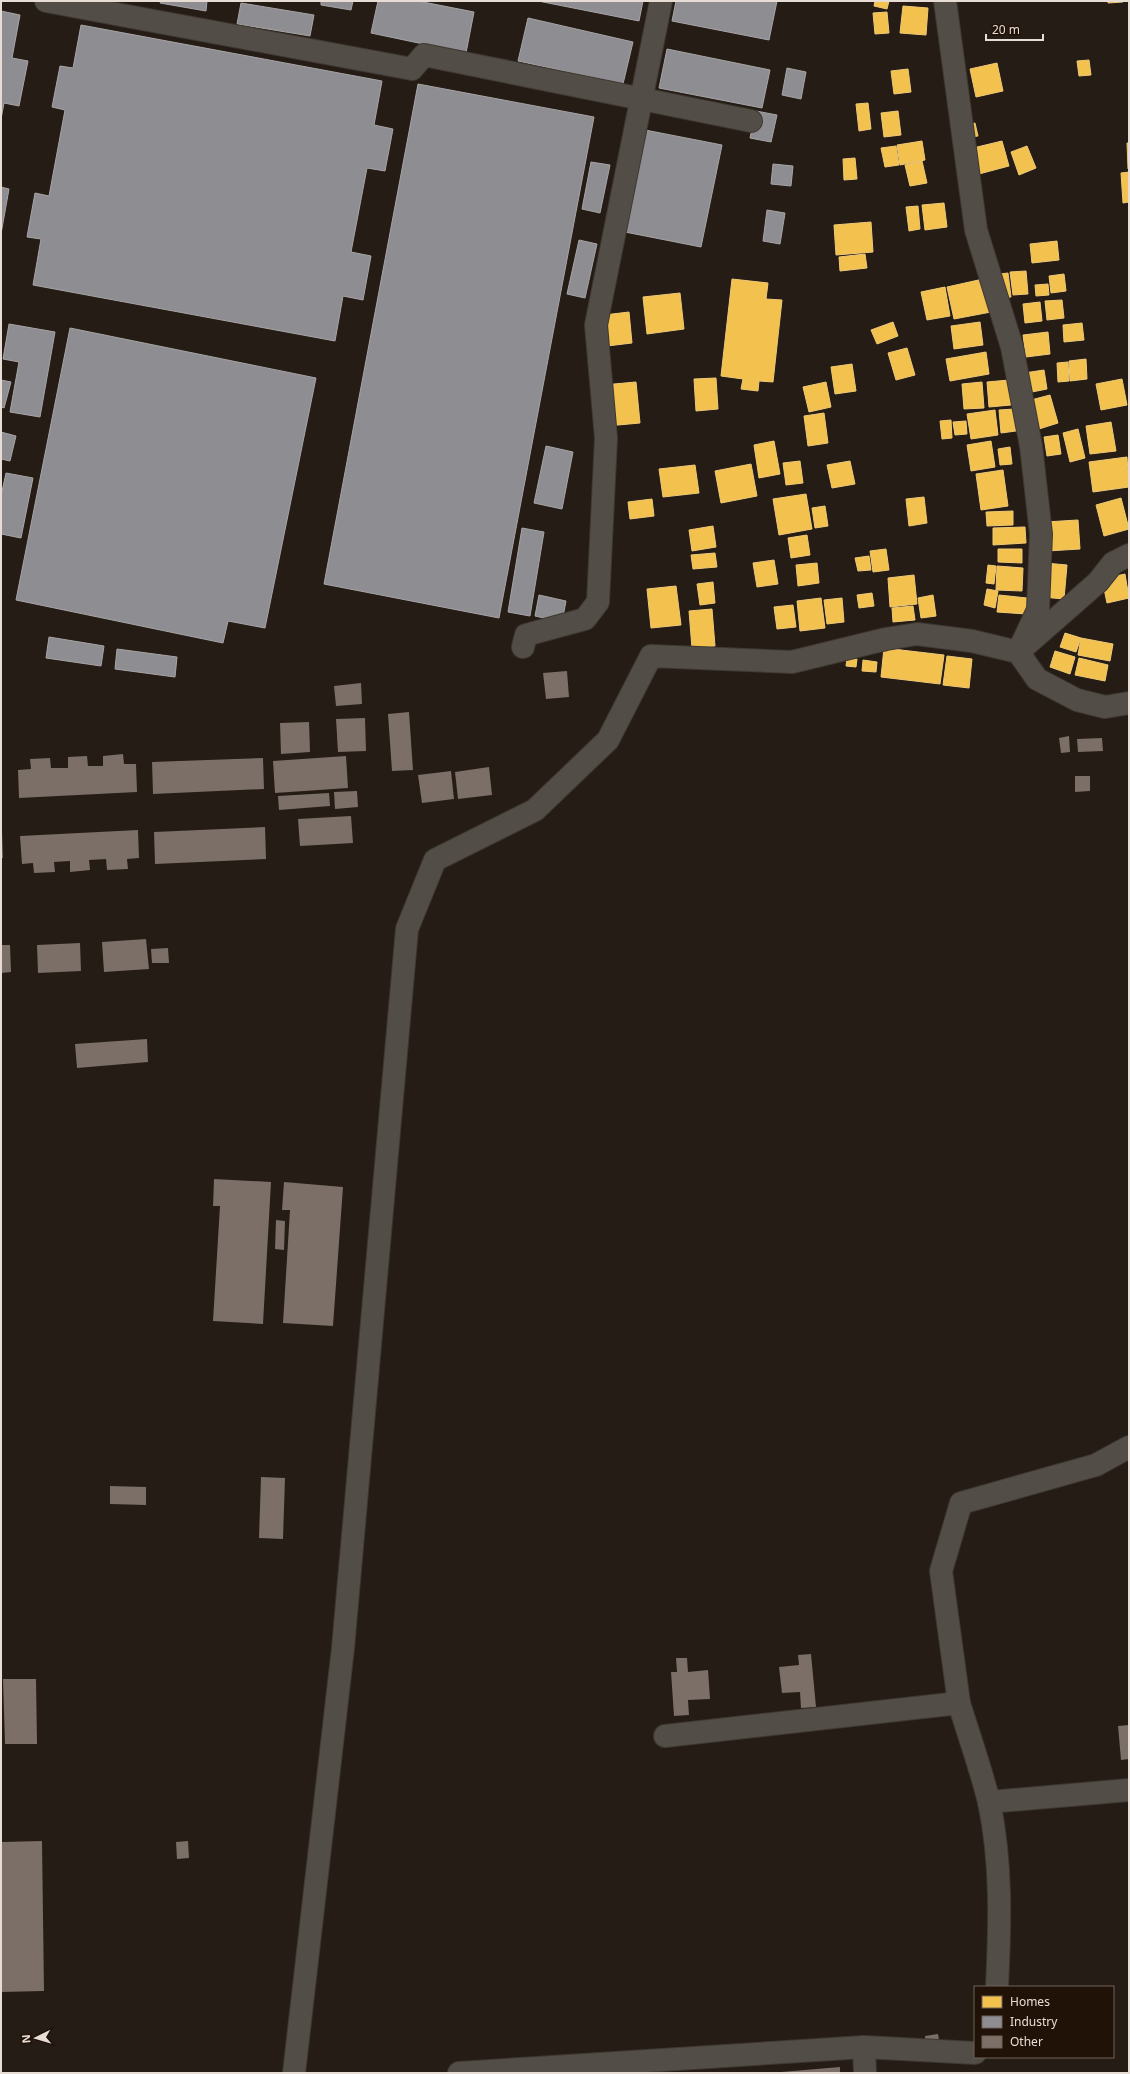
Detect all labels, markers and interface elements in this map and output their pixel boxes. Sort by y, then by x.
scale bar [986,16,1043,42]
text: 20 m [992,21,1020,38]
legend [974,1986,1114,2058]
text: Homes [1010,1993,1050,2010]
text: Industry [1010,2013,1058,2030]
north arrow [16,2018,56,2058]
text: Other [1010,2033,1043,2050]
text: N [18,2034,33,2044]

